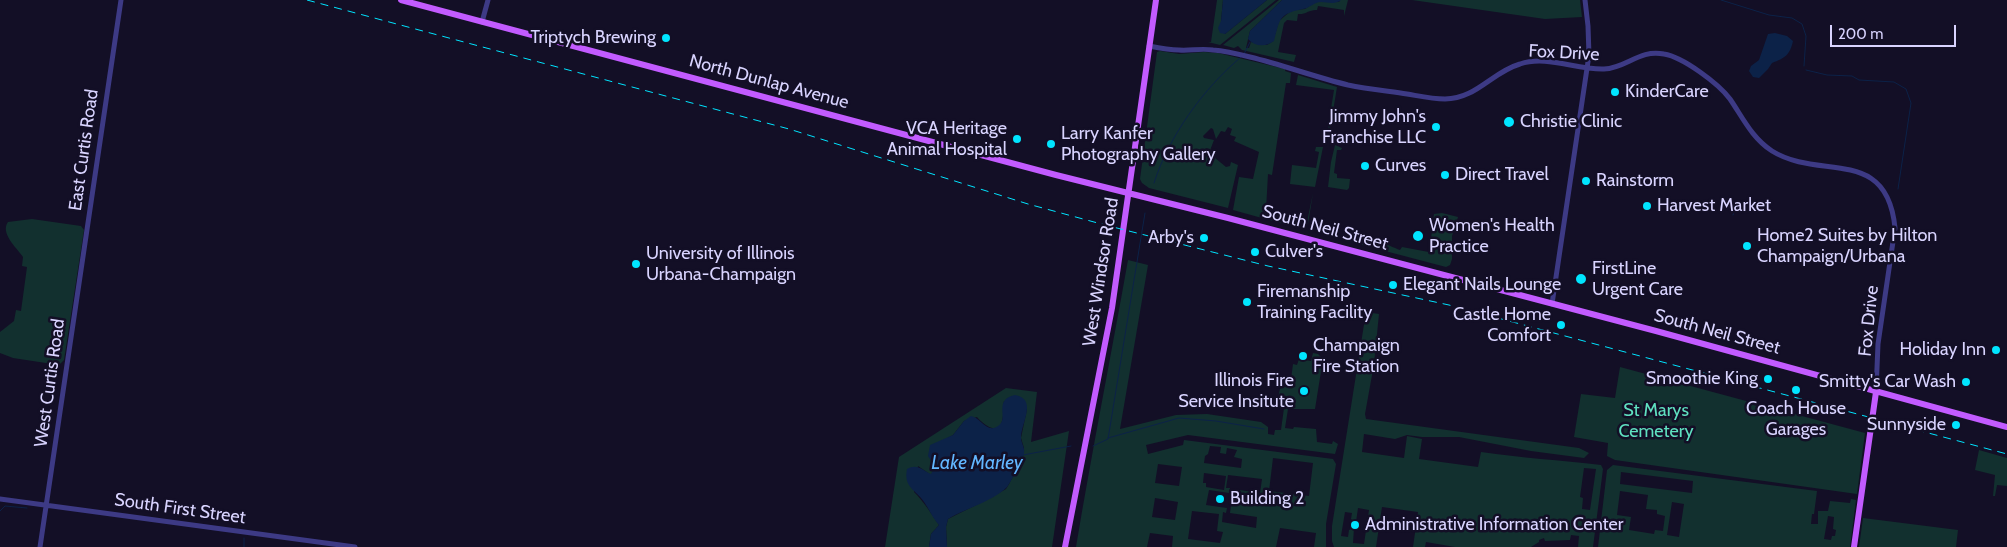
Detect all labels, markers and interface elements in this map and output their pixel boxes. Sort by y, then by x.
scale bar [1832,15,1958,47]
text: 200 m [1838,25,1883,43]
place label: Triptych Brewing [530,27,656,49]
marker: Triptych Brewing [660,32,672,44]
street label: Fox Drive [1528,40,1600,66]
street label: North Dunlap Avenue [687,50,851,114]
place label: KinderCare [1625,81,1709,103]
marker: KinderCare [1609,86,1621,98]
street label: East Curtis Road [65,88,103,212]
place label: Jimmy John's Franchise LLC [1322,106,1426,148]
place label: Christie Clinic [1520,111,1622,133]
marker: Christie Clinic [1502,115,1516,129]
place label: VCA Heritage Animal Hospital [887,118,1007,160]
marker: Jimmy John's Franchise LLC [1430,121,1442,133]
place label: Larry Kanfer Photography Gallery [1061,123,1216,166]
marker: VCA Heritage Animal Hospital [1011,133,1023,145]
marker: Larry Kanfer Photography Gallery [1045,138,1057,150]
place label: Curves [1375,155,1426,177]
marker: Curves [1359,160,1371,172]
place label: Direct Travel [1455,164,1549,186]
marker: Direct Travel [1439,169,1451,181]
place label: Rainstorm [1596,170,1674,192]
marker: Rainstorm [1580,175,1592,187]
place label: Harvest Market [1657,195,1771,217]
street label: West Windsor Road [1079,196,1123,348]
marker: Harvest Market [1641,200,1653,212]
street label: South Neil Street [1260,201,1390,255]
place label: Women's Health Practice [1429,215,1555,258]
place label: Home2 Suites by Hilton Champaign/Urbana [1757,225,1937,268]
place label: Arby's [1148,227,1194,249]
marker: Women's Health Practice [1411,229,1425,243]
marker: Arby's [1198,232,1210,244]
marker: Home2 Suites by Hilton Champaign/Urbana [1741,240,1753,252]
place label: Culver's [1265,241,1323,263]
place label: University of Illinois Urbana-Champaign [646,243,796,286]
marker: Culver's [1249,246,1261,258]
marker: University of Illinois Urbana-Champaign [630,258,642,270]
place label: FirstLine Urgent Care [1592,258,1683,300]
marker: FirstLine Urgent Care [1574,272,1588,286]
place label: Elegant Nails Lounge [1403,274,1561,296]
marker: Elegant Nails Lounge [1387,279,1399,291]
place label: Firemanship Training Facility [1257,281,1372,324]
street label: Fox Drive [1855,284,1883,358]
marker: Firemanship Training Facility [1241,296,1253,308]
place label: Castle Home Comfort [1453,304,1551,346]
street label: South Neil Street [1652,305,1782,359]
street label: West Curtis Road [30,317,70,449]
marker: Castle Home Comfort [1555,319,1567,331]
place label: Champaign Fire Station [1313,335,1400,378]
place label: Holiday Inn [1900,339,1986,361]
marker: Holiday Inn [1990,344,2002,356]
marker: Champaign Fire Station [1297,350,1309,362]
place label: Smoothie King [1646,368,1758,390]
place label: Illinois Fire Service Insitute [1178,370,1294,412]
place label: Smitty's Car Wash [1819,371,1956,393]
marker: Smoothie King [1762,373,1774,385]
marker: Smitty's Car Wash [1960,376,1972,388]
marker: Coach House Garages [1790,384,1802,396]
marker: Illinois Fire Service Insitute [1298,385,1310,397]
place label: Coach House Garages [1746,398,1846,440]
park label: St Marys Cemetery [1618,400,1694,442]
place label: Sunnyside [1867,414,1946,436]
marker: Sunnyside [1950,419,1962,431]
water label: Lake Marley [931,452,1023,474]
place label: Building 2 [1230,488,1304,510]
street label: South First Street [113,489,247,529]
marker: Building 2 [1214,493,1226,505]
place label: Administrative Information Center [1365,514,1624,536]
marker: Administrative Information Center [1349,519,1361,531]

